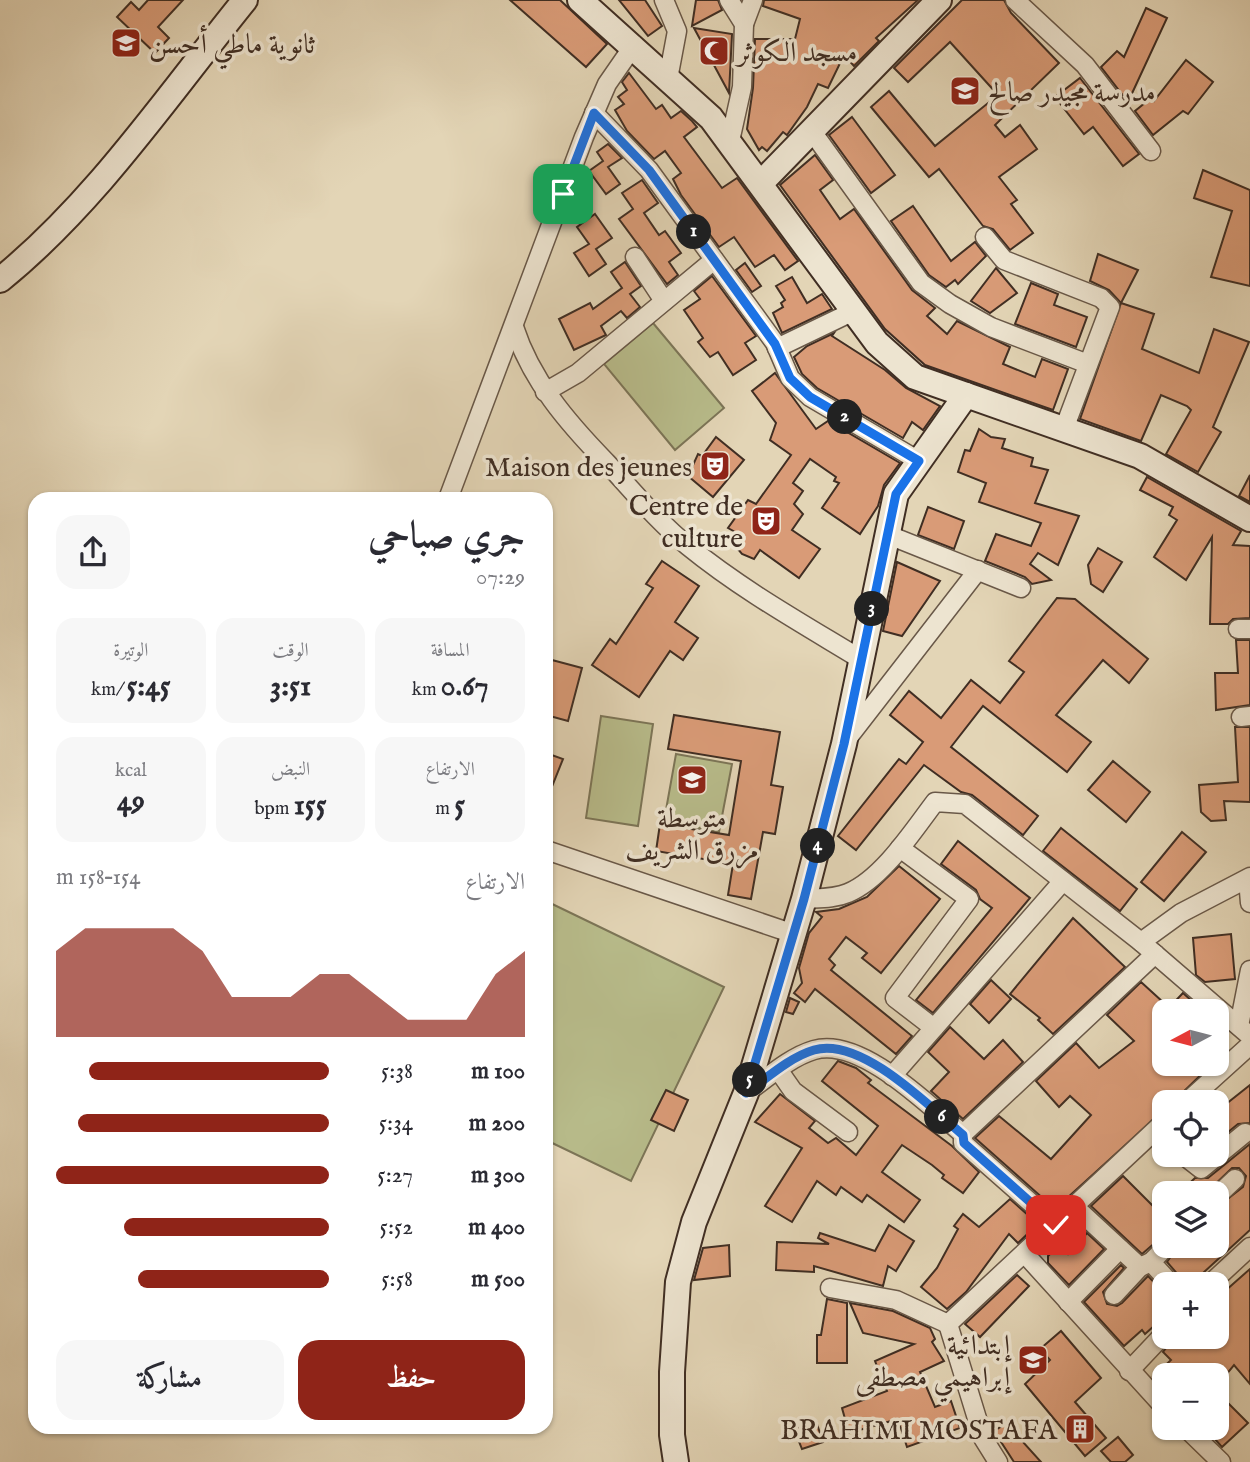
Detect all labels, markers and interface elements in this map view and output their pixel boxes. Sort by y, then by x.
place label: ثانوية ماطي أحسن [149,24,316,70]
school or university icon: ثانوية ماطي أحسن [109,26,143,60]
mosque icon: مسجد الكوثر [697,34,731,68]
place label: مسجد الكوثر [734,36,857,71]
school or university icon: مدرسة مجيدر صالح [948,74,982,108]
place label: مدرسة مجيدر صالح [988,76,1156,116]
pin [533,164,593,224]
icon: arrive [544,175,582,213]
pin: 1 [676,215,712,250]
text: 1 [690,219,697,243]
pin: 2 [828,400,862,434]
text: 2 [840,404,849,428]
theatre icon: Maison des jeunes [698,449,732,483]
place label: Maison des jeunes [485,451,692,486]
place label: Centre de culture [629,490,743,557]
theatre icon: Centre de culture [749,504,783,538]
text: جري صباحي [368,513,525,561]
button: share [56,515,130,589]
text: 07:29 [476,563,525,592]
pin: 3 [854,592,890,626]
text: 3 [868,596,875,620]
text: الوتيرة [113,639,148,663]
text: الوقت [272,639,309,663]
text: المسافة [431,639,470,663]
text: 5:45 [126,668,171,706]
text: 3:51 [270,668,311,706]
text: 0.67 [441,668,489,706]
text: /km [91,678,126,702]
text: km [412,678,441,702]
text: النبض [271,758,310,782]
text: الارتفاع [426,758,475,782]
text: kcal [115,759,147,783]
school or university icon: متوسطة مزرق الشريف [675,763,709,797]
text: 49 [117,783,145,821]
text: 155 [294,787,327,825]
text: 5 [454,787,465,825]
text: bpm [254,797,294,821]
text: m [435,797,454,821]
place label: متوسطة مزرق الشريف [625,802,759,869]
pin: 4 [800,828,836,864]
text: 4 [813,833,822,857]
text: 154–158 m [56,863,141,892]
text: الارتفاع [465,868,525,897]
north arrow [1152,999,1228,1076]
map controls [1152,999,1229,1440]
text: 5:38 [381,1057,413,1086]
text: 100 m [471,1057,525,1086]
pin: 5 [732,1062,768,1098]
text: 5 [746,1067,753,1091]
button: locate [1152,1090,1229,1167]
pin: 6 [925,1100,960,1134]
text: 6 [937,1104,946,1128]
text: 5:34 [379,1109,413,1138]
text: 200 m [469,1109,525,1138]
text: 5:27 [377,1161,413,1190]
text: 300 m [471,1161,525,1190]
button: layers [1152,1181,1229,1258]
pin [1026,1195,1086,1255]
icon: check [1037,1206,1075,1244]
text: 5:52 [380,1213,413,1242]
text: 400 m [468,1213,525,1242]
text: 5:58 [381,1265,413,1294]
text: 500 m [471,1265,525,1294]
button: + [1152,1272,1229,1349]
place label: إبتدائية إبراهيمي مصطفى [855,1329,1012,1403]
button: مشاركة [56,1340,284,1420]
button: حفظ [298,1340,525,1420]
school or university icon: إبتدائية إبراهيمي مصطفى [1016,1343,1050,1377]
button: − [1152,1363,1229,1440]
building icon: BRAHIMI MOSTAFA [1063,1412,1097,1446]
place label: BRAHIMI MOSTAFA [780,1414,1058,1449]

